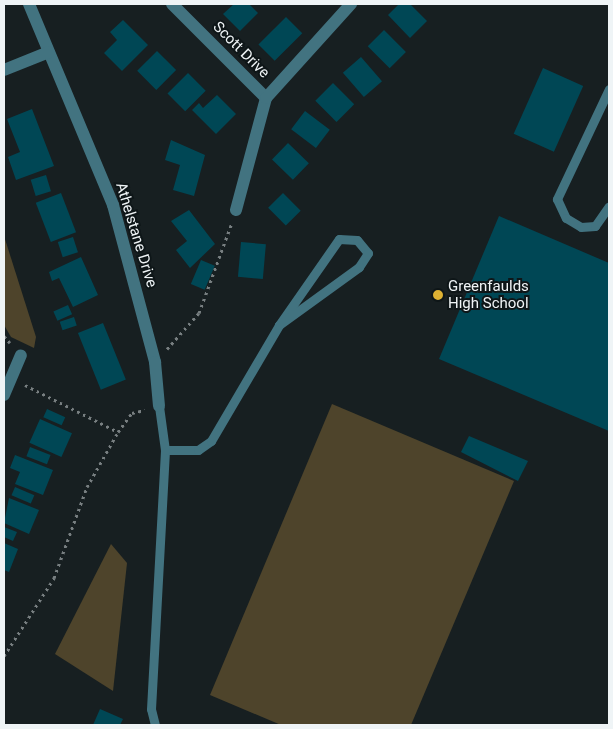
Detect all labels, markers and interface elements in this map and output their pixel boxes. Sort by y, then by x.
street label: Scott Drive [209,18,273,82]
street label: Athelstane Drive [111,180,161,290]
place label: Greenfaulds High School [448,277,529,312]
marker: Greenfaulds High School [432,289,444,301]

